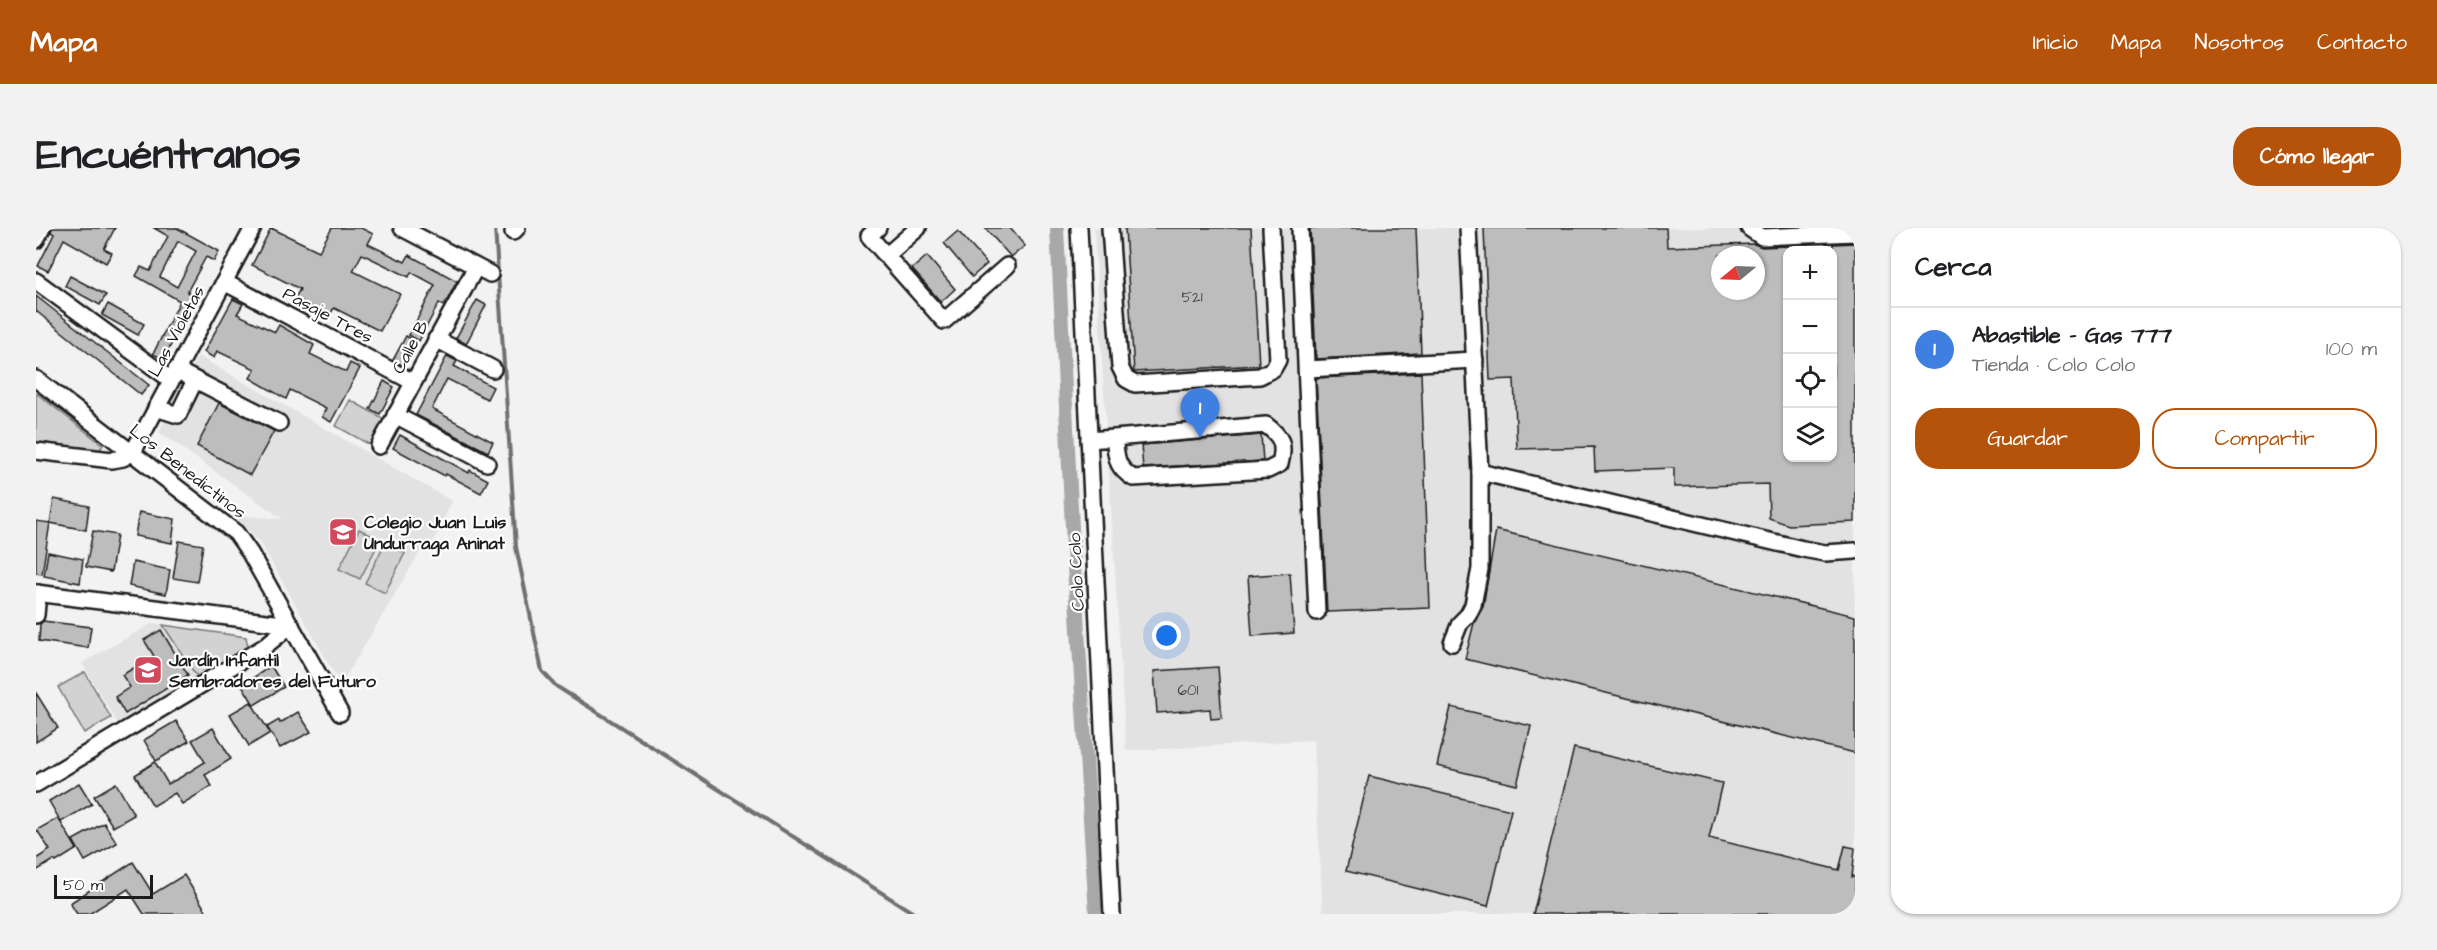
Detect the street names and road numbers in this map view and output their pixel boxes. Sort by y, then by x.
street label: Las Violetas [142,281,211,381]
street label: Pasaje Tres [278,281,377,350]
street label: Calle B [386,316,435,378]
street label: Los Benedictinos [124,418,251,525]
street label: Colo Colo [1062,532,1091,612]

